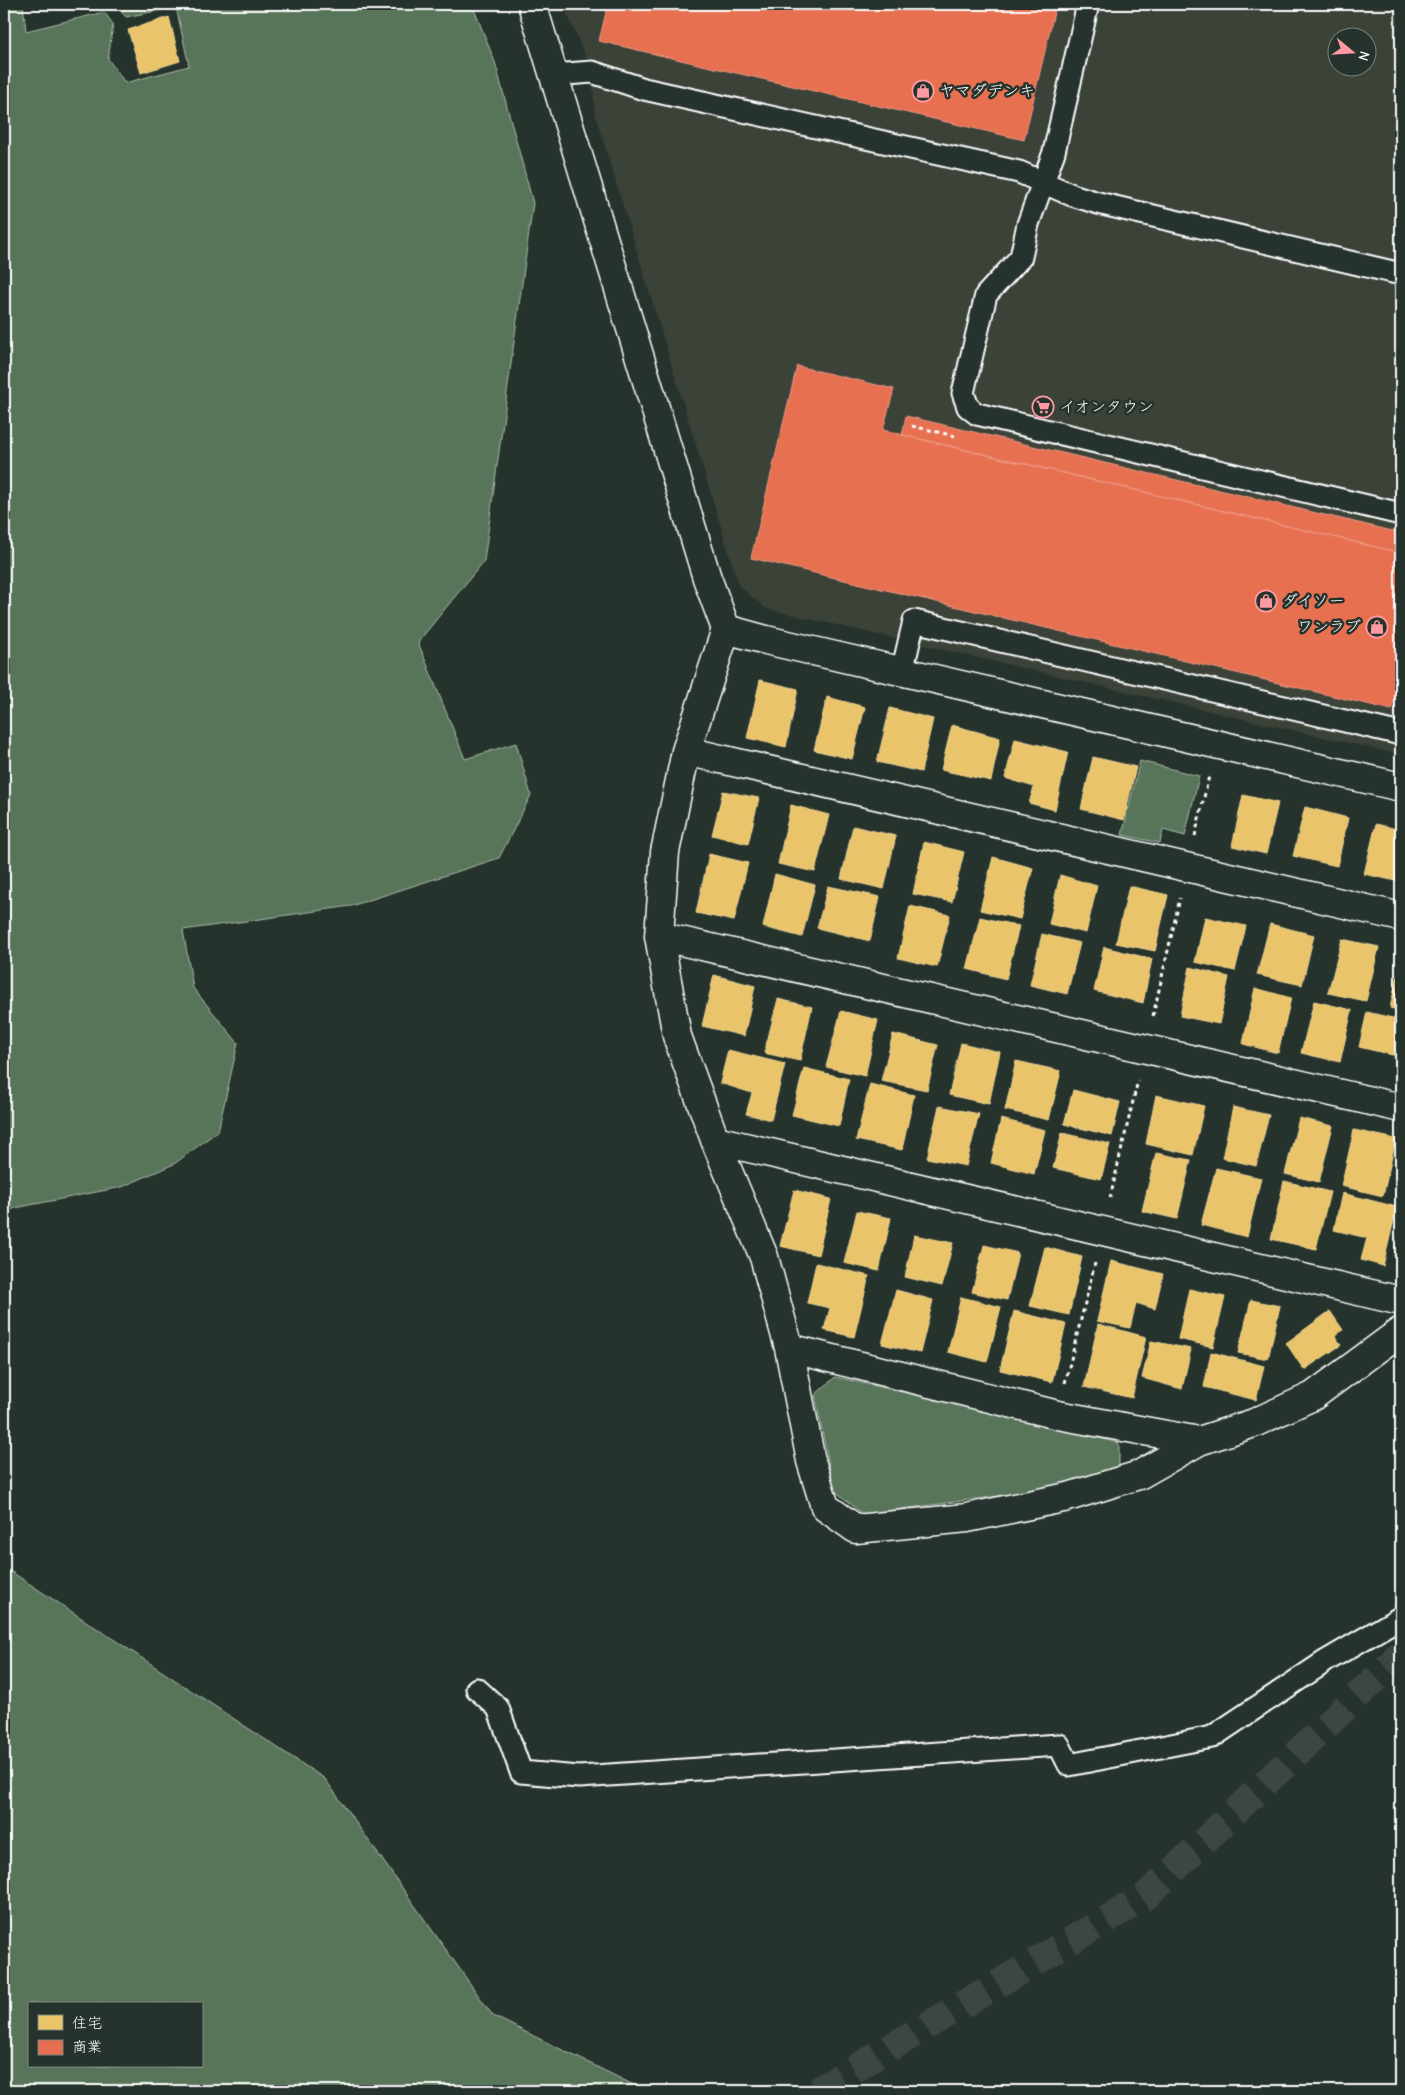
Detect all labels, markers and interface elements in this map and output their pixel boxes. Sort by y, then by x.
north arrow [1328,28,1378,78]
text: N [1354,49,1373,63]
shop icon: ヤマダデンキ [911,79,935,103]
place label: ヤマダデンキ [939,82,1035,100]
supermarket icon: イオンタウン [1031,395,1055,419]
place label: イオンタウン [1059,398,1154,416]
shop icon: ダイソー [1254,589,1278,613]
place label: ダイソー [1282,592,1344,610]
shop icon: ワンラブ [1365,615,1389,639]
place label: ワンラブ [1297,618,1361,636]
legend [28,2002,202,2068]
text: 住宅 [72,2014,102,2032]
text: 商業 [72,2038,102,2056]

